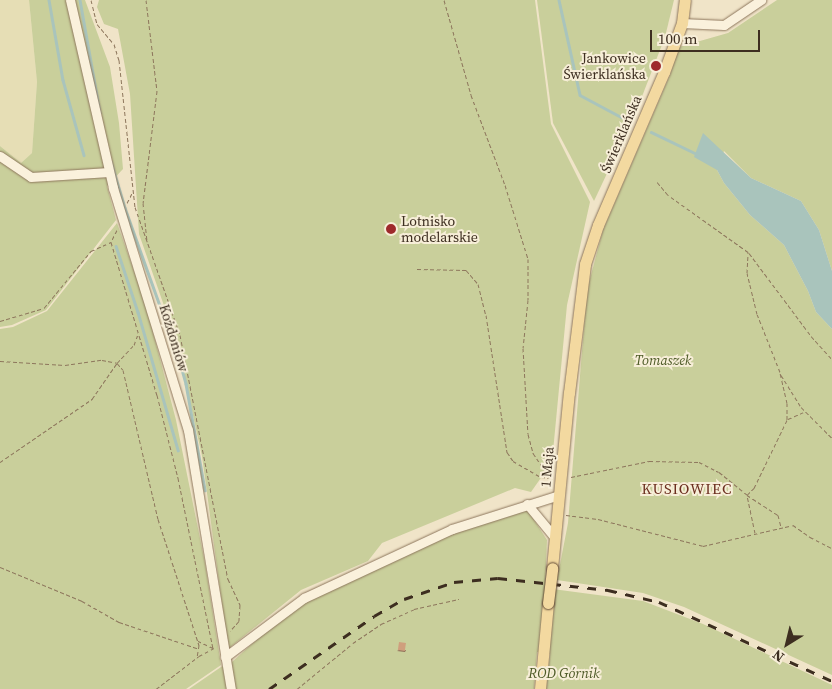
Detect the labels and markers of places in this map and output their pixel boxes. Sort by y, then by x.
place label: Jankowice Świerklańska [563,50,646,82]
marker: Jankowice Świerklańska [650,60,662,72]
place label: Lotnisko modelarskie [401,213,478,246]
marker: Lotnisko modelarskie [385,223,397,235]

